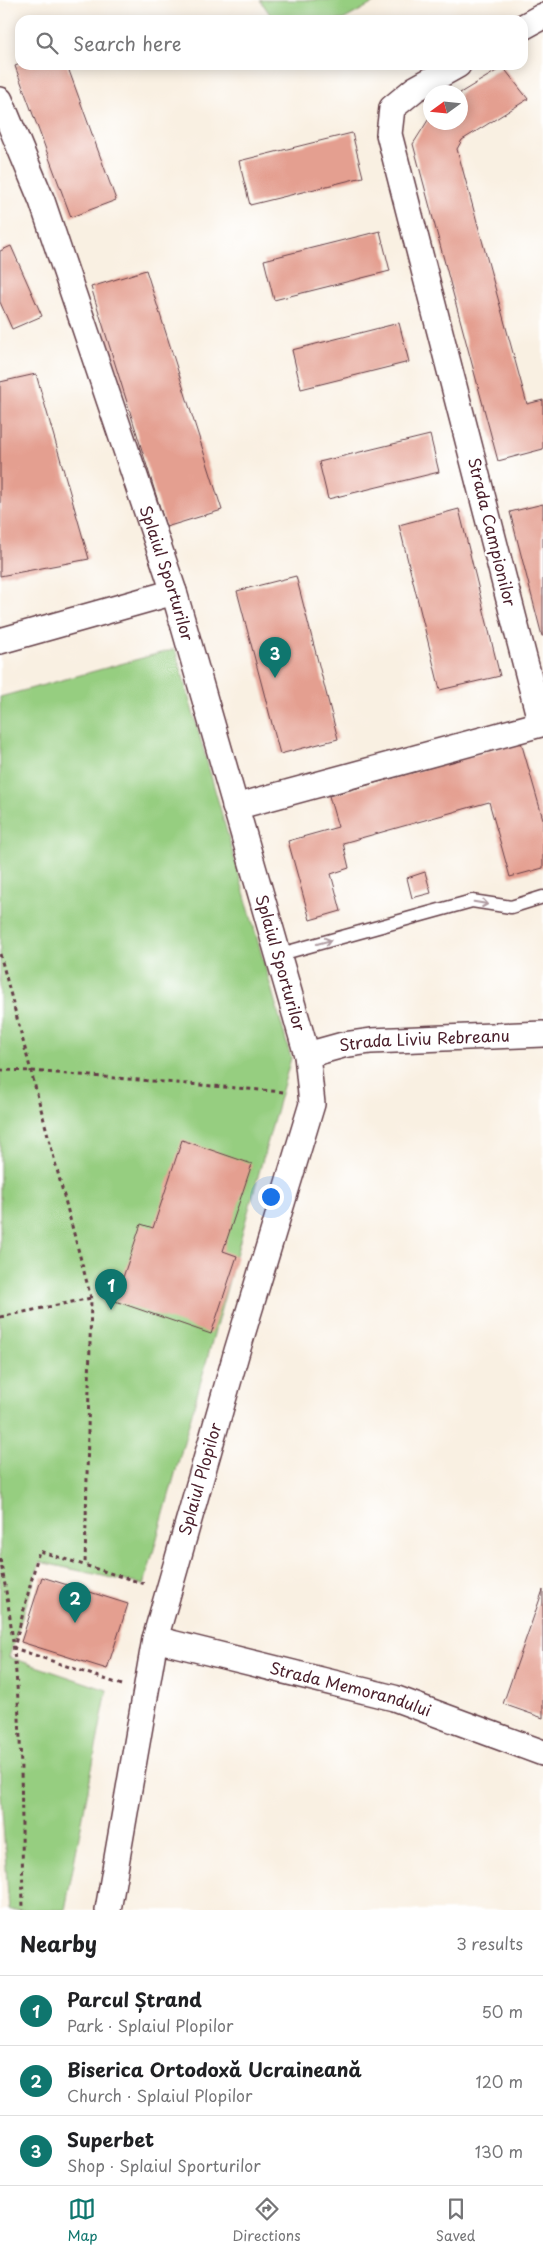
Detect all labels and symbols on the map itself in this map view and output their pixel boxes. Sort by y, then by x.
north arrow [423,85,468,130]
street label: Strada Campionilor [463,455,523,609]
street label: Splaiul Sporturilor [135,502,201,644]
pin: 3 [259,637,291,678]
street label: Splaiul Sporturilor [250,891,313,1034]
one-way arrow [473,898,489,908]
one-way arrow [316,937,332,946]
street label: Strada Liviu Rebreanu [337,1022,510,1056]
your location [258,1184,284,1210]
pin: 1 [95,1269,127,1310]
street label: Splaiul Plopilor [172,1419,227,1538]
pin: 2 [59,1582,91,1623]
street label: Strada Memorandului [268,1655,435,1722]

